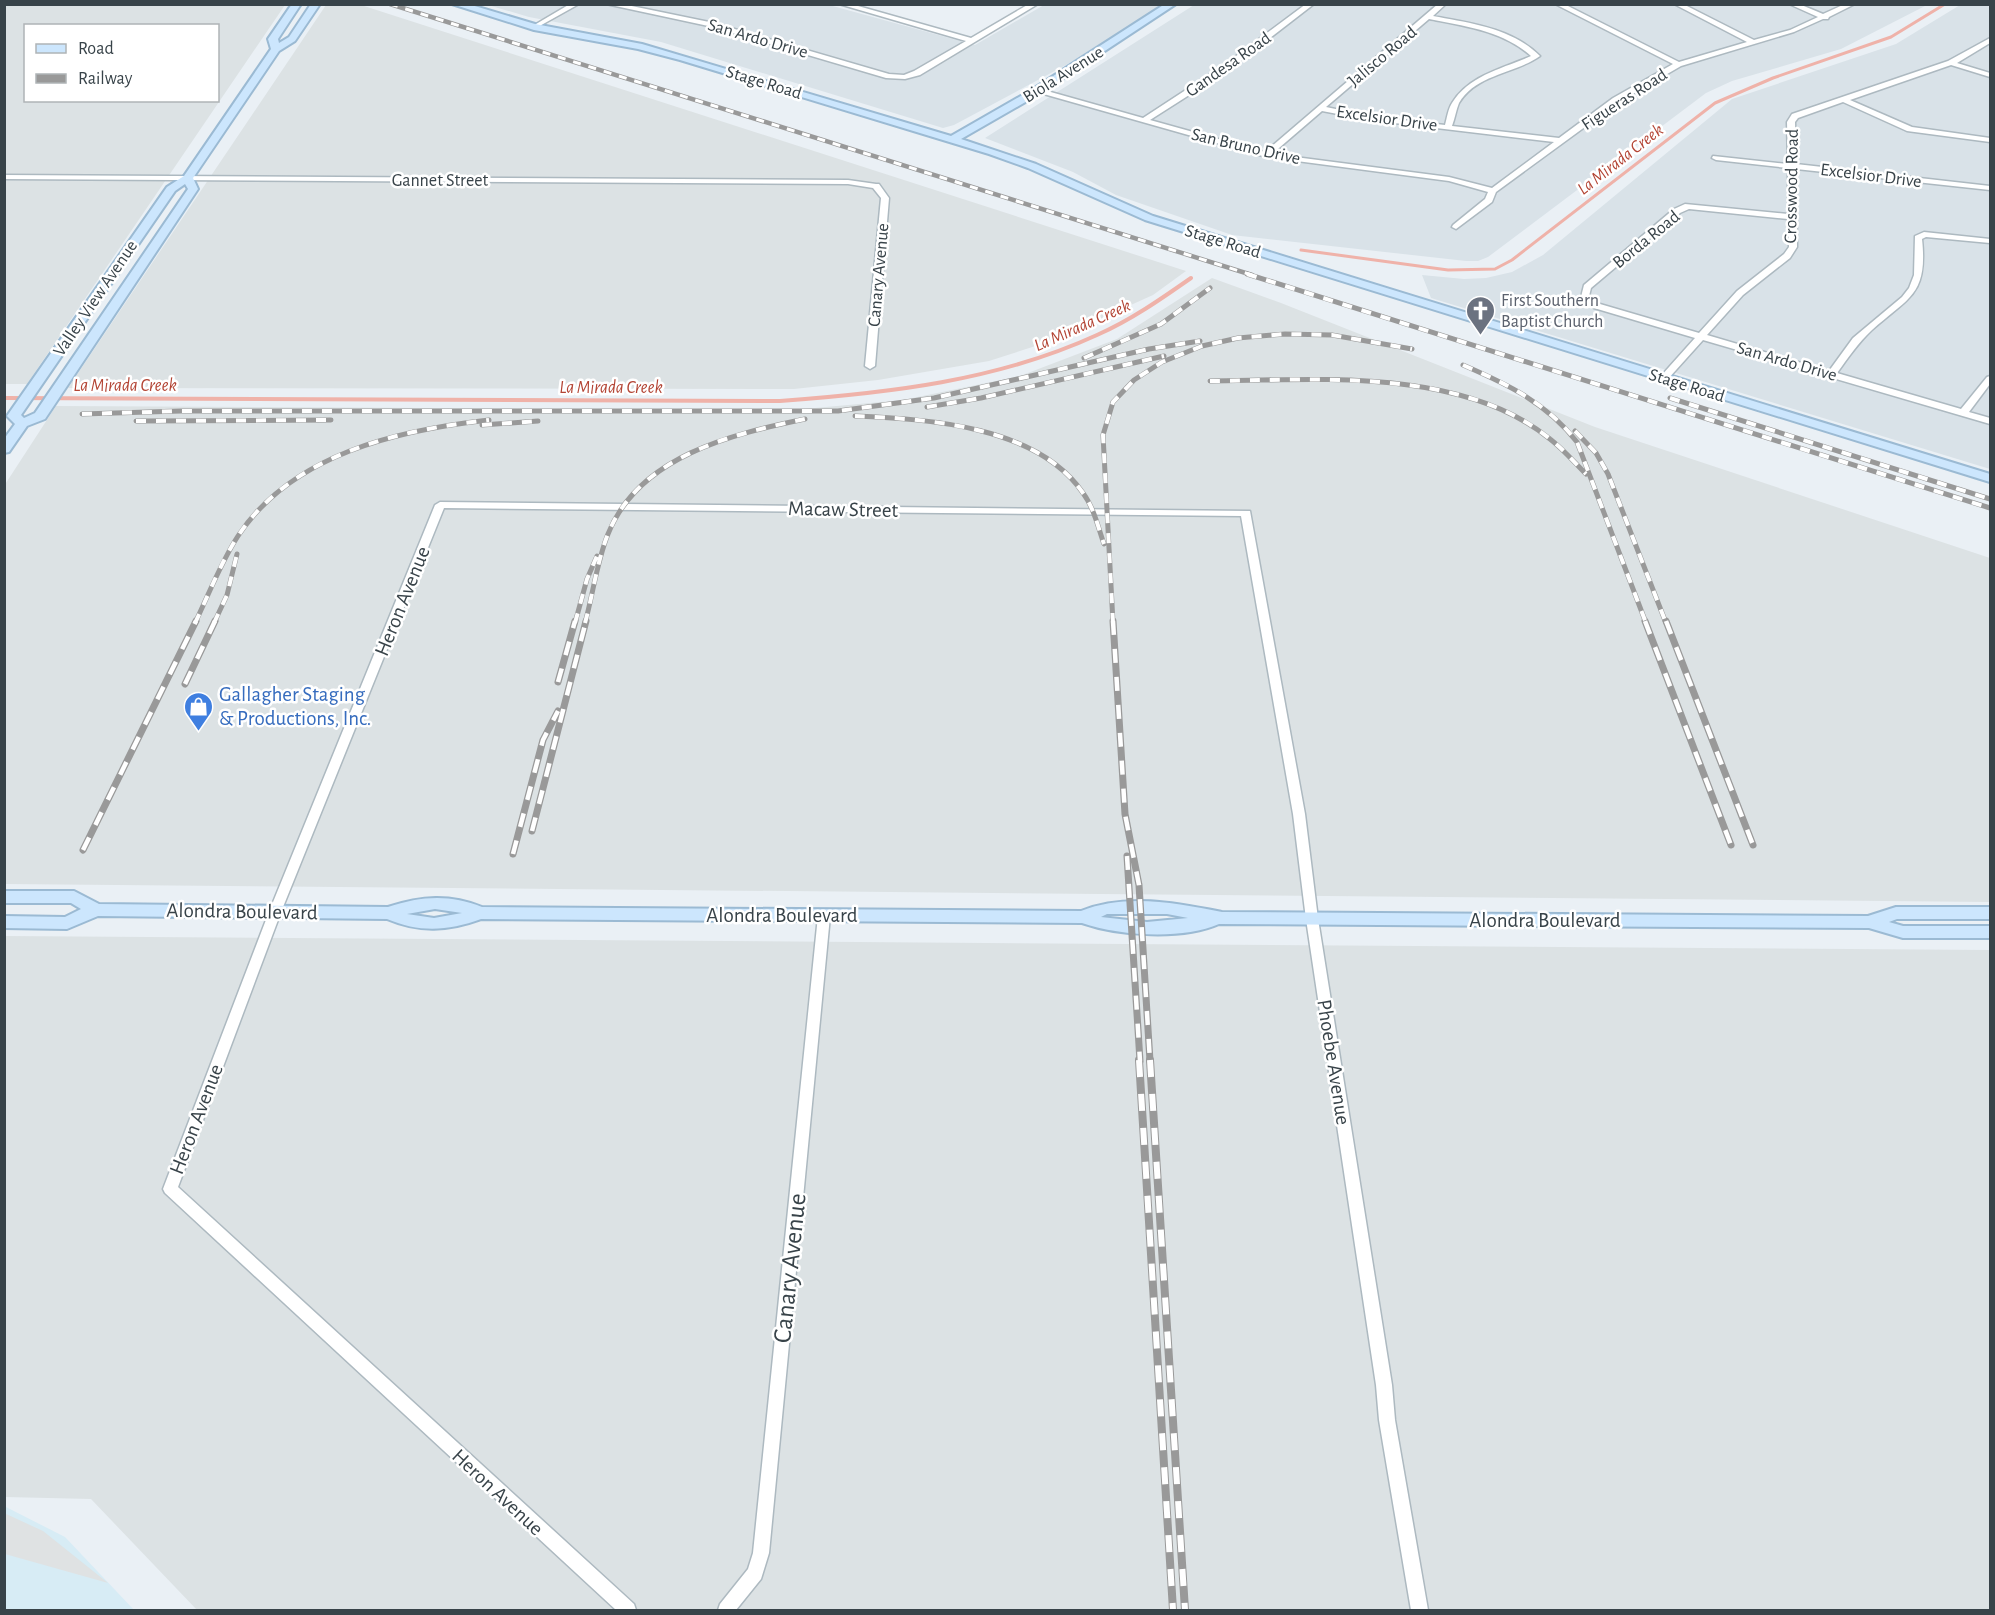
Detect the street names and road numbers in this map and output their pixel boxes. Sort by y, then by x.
street label: San Ardo Drive [706,16,810,62]
street label: Jalisco Road [1345,23,1420,91]
street label: Gandesa Road [1183,29,1274,101]
street label: Biola Avenue [1020,43,1107,107]
street label: Stage Road [724,63,804,103]
street label: Figueras Road [1579,66,1670,134]
street label: Excelsior Drive [1335,103,1439,135]
street label: San Bruno Drive [1189,126,1302,168]
street label: Crosswood Road [1782,129,1802,243]
street label: Excelsior Drive [1819,161,1922,191]
street label: Gannet Street [392,172,489,190]
street label: Borda Road [1610,207,1684,272]
street label: Canary Avenue [865,222,892,328]
street label: Stage Road [1183,222,1263,262]
street label: Valley View Avenue [50,237,141,360]
street label: San Ardo Drive [1735,339,1839,385]
street label: Stage Road [1647,366,1727,406]
street label: Macaw Street [788,498,899,521]
street label: Heron Avenue [371,543,434,659]
street label: Alondra Boulevard [166,900,318,923]
street label: Alondra Boulevard [706,905,858,926]
street label: Alondra Boulevard [1469,910,1621,931]
street label: Phoebe Avenue [1313,998,1354,1126]
street label: Heron Avenue [166,1061,227,1177]
street label: Canary Avenue [769,1192,811,1344]
street label: Heron Avenue [448,1445,547,1540]

